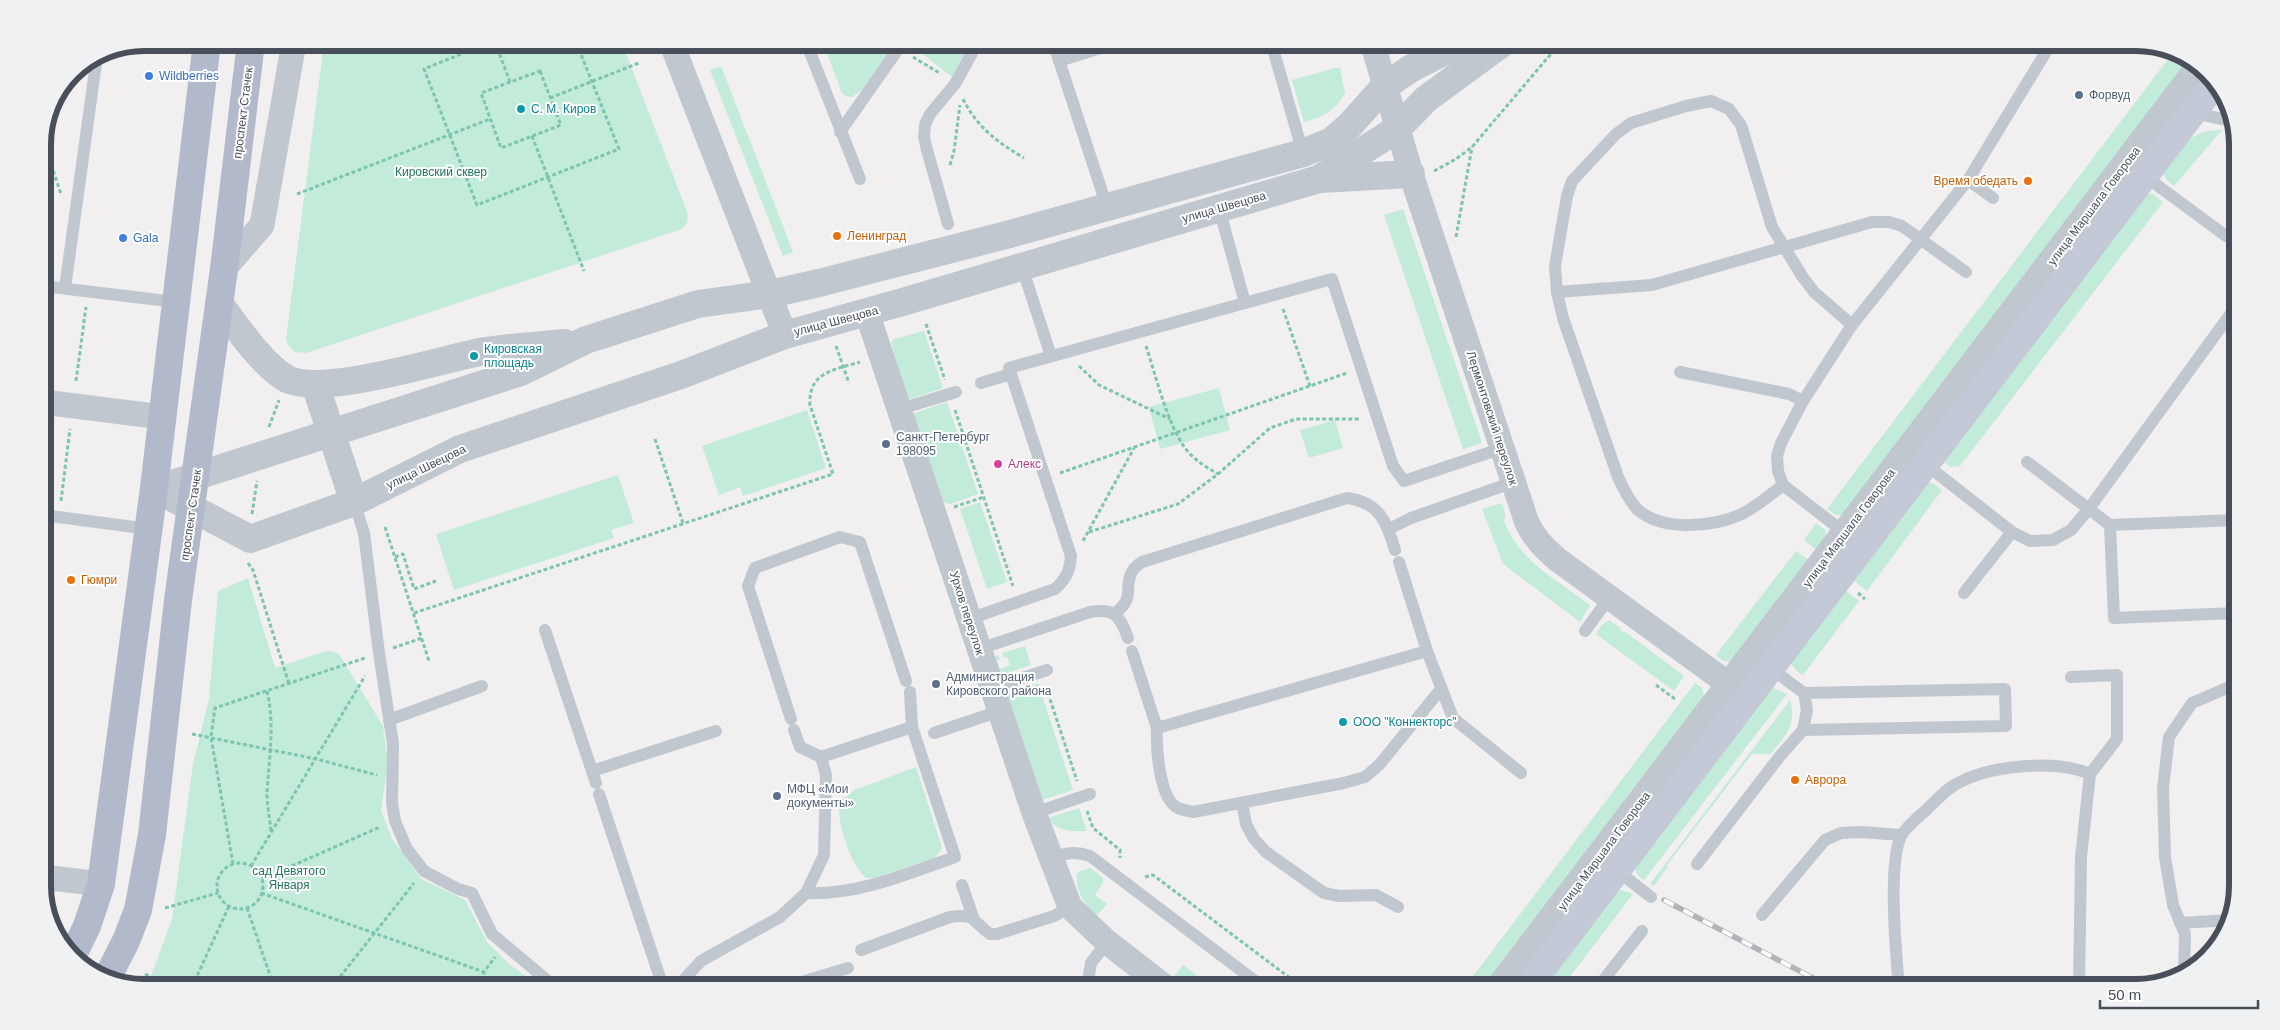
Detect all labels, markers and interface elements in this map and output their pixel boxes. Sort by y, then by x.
street label: проспект Стачек [230,66,256,159]
place label: Wildberries [159,69,219,83]
marker: Wildberries [143,70,155,82]
place label: Форвуд [2089,88,2130,102]
marker: Форвуд [2073,89,2085,101]
place label: С. М. Киров [531,102,596,116]
marker: С. М. Киров [515,103,527,115]
street label: улица Маршала Говорова [2045,144,2143,268]
park label: Кировский сквер [395,165,487,179]
place label: Время обедать [1934,174,2018,188]
marker: Время обедать [2022,175,2034,187]
street label: улица Швецова [1180,188,1268,226]
place label: Ленинград [847,229,906,243]
marker: Ленинград [831,230,843,242]
place label: Gala [133,231,159,245]
marker: Gala [117,232,129,244]
street label: улица Швецова [792,303,880,339]
place label: Кировская площадь [484,342,542,370]
street label: Лермонтовский переулок [1464,349,1521,488]
marker: Кировская площадь [468,350,480,362]
place label: Санкт-Петербург 198095 [896,430,991,458]
marker: Санкт-Петербург 198095 [880,438,892,450]
street label: улица Швецова [384,442,468,492]
place label: Алекс [1008,457,1041,471]
marker: Алекс [992,458,1004,470]
street label: улица Маршала Говорова [1800,466,1898,590]
street label: проспект Стачек [178,468,204,561]
street label: Урхов переулок [947,569,987,657]
place label: Гюмри [81,573,117,587]
marker: Гюмри [65,574,77,586]
place label: Администрация Кировского района [946,670,1052,698]
marker: Администрация Кировского района [930,678,942,690]
place label: ООО "Коннекторс" [1353,715,1457,729]
marker: ООО "Коннекторс" [1337,716,1349,728]
place label: Аврора [1805,773,1846,787]
marker: Аврора [1789,774,1801,786]
place label: МФЦ «Мои документы» [787,782,855,810]
street label: улица Маршала Говорова [1555,789,1653,913]
marker: МФЦ «Мои документы» [771,790,783,802]
park label: сад Девятого Января [252,864,326,892]
scale bar [2100,978,2258,1010]
text: 50 m [2108,986,2141,1003]

